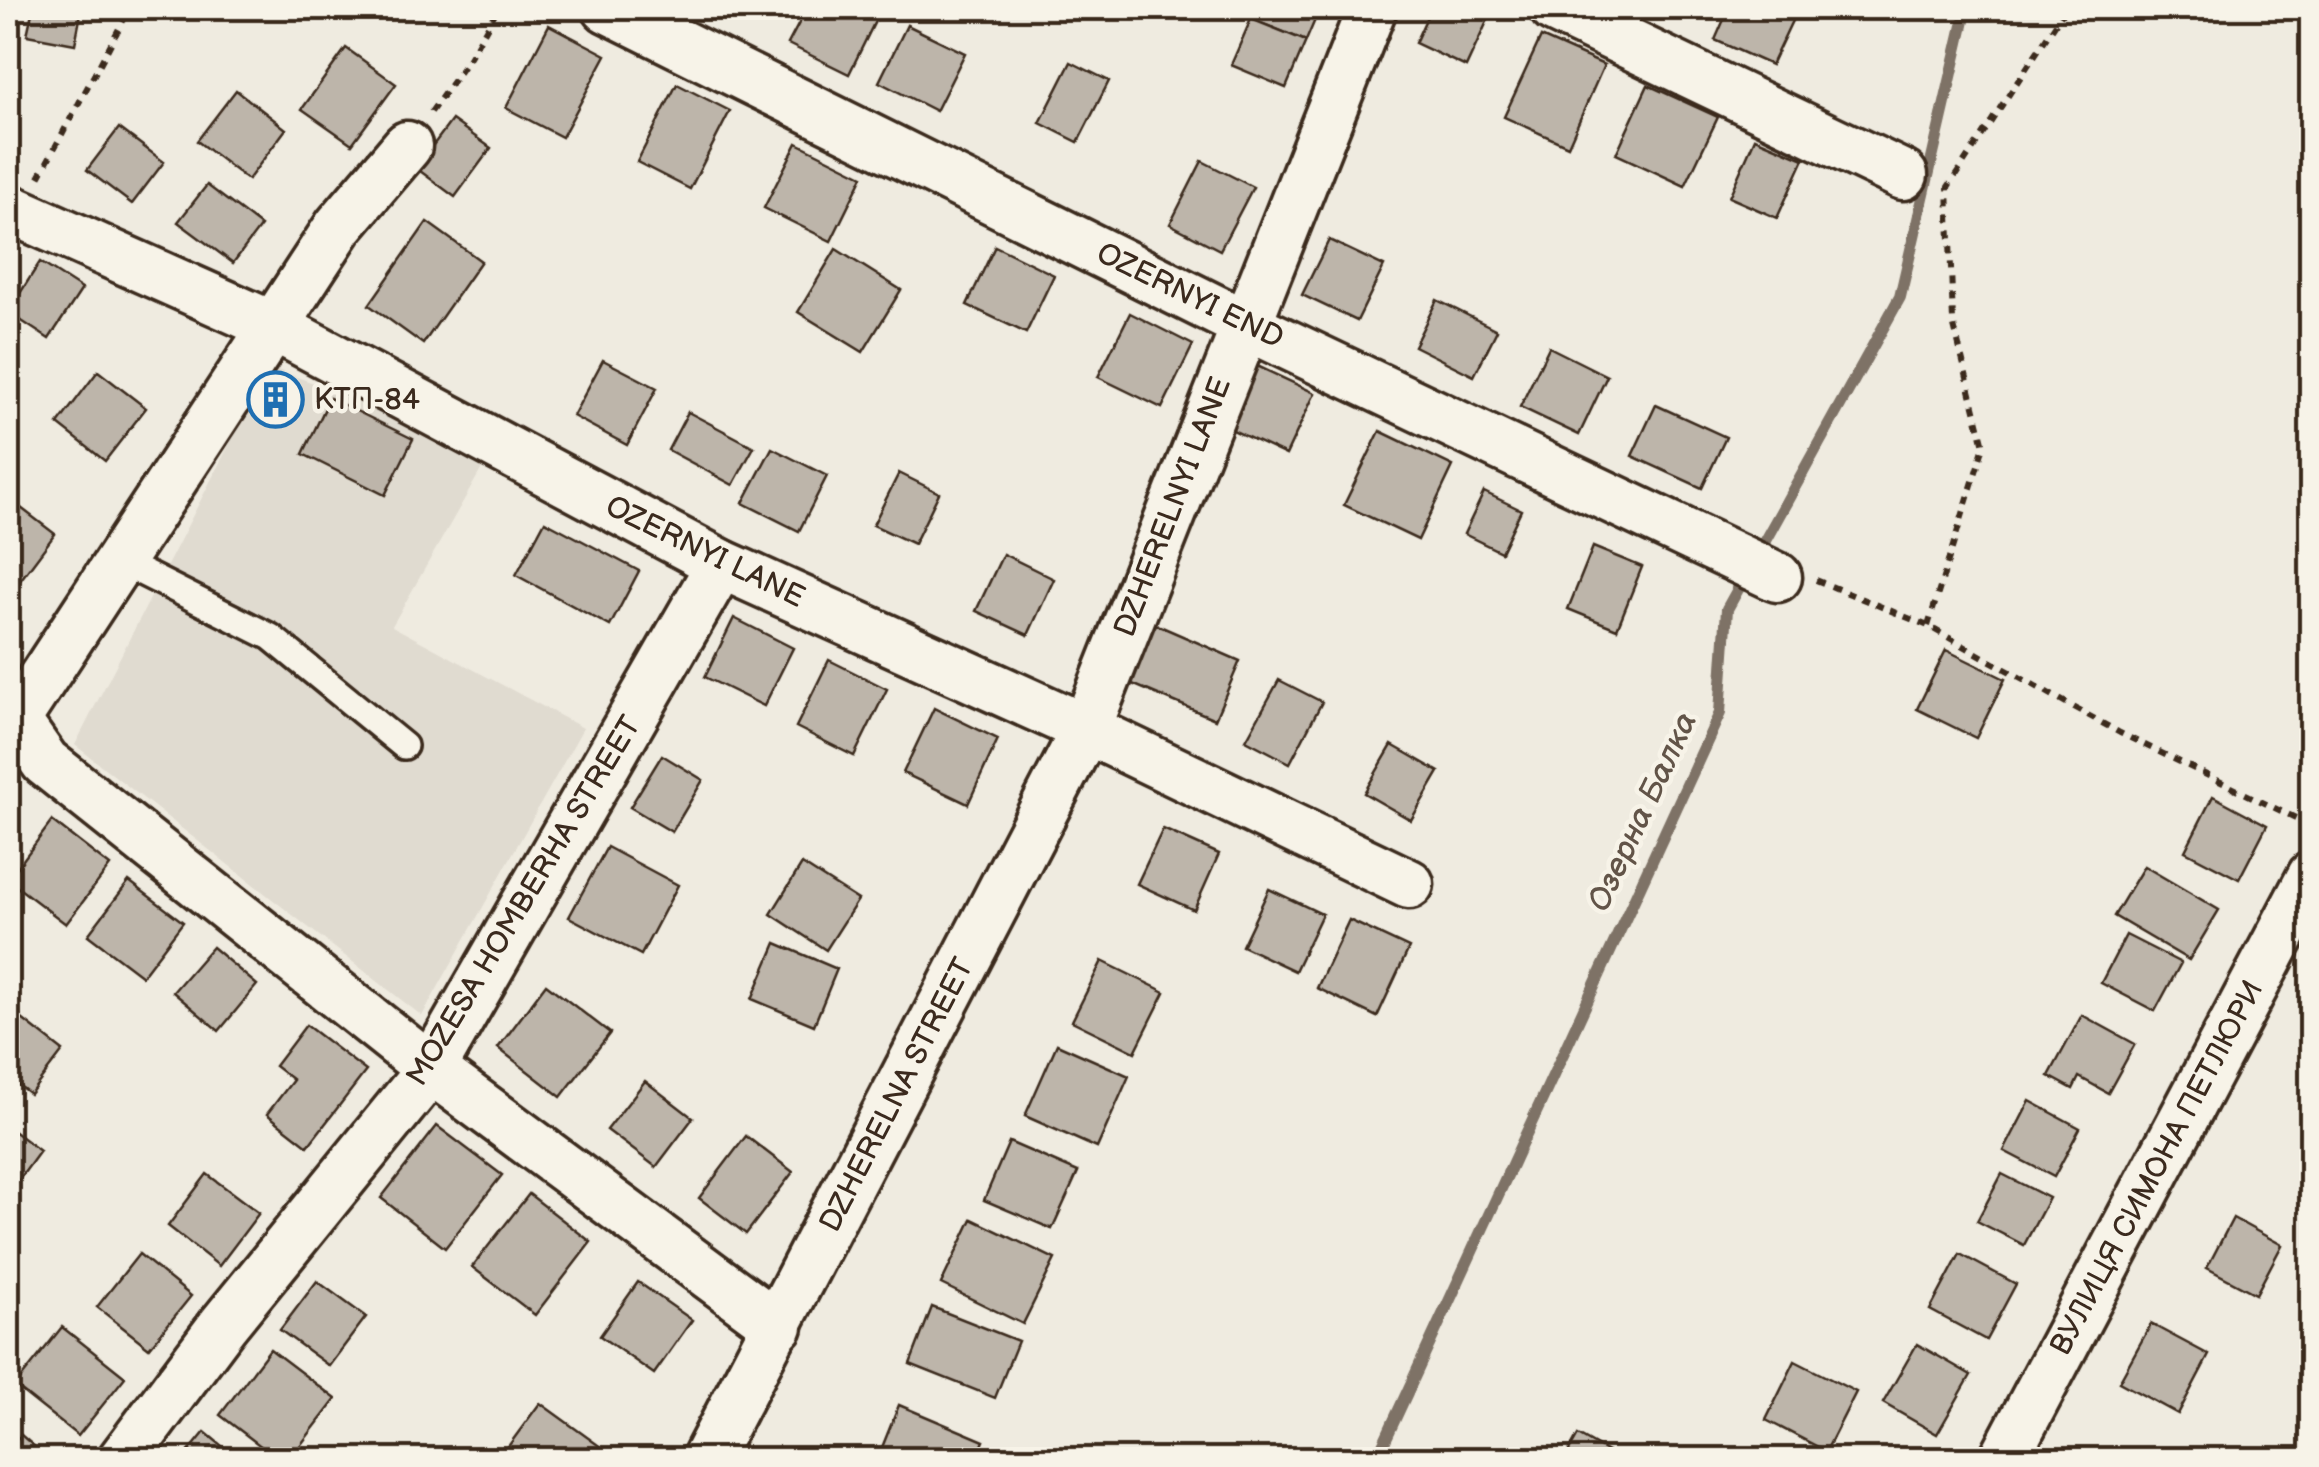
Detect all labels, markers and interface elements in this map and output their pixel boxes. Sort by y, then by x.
street label: OZERNYI END [1091,235,1289,357]
building icon: КТП-84 [245,370,305,430]
street label: DZHERELNYI LANE [1107,372,1239,642]
place label: КТП-84 [314,382,420,418]
street label: OZERNYI LANE [600,488,810,616]
water label: Озерна Балка [1580,706,1706,918]
street label: MOZESA HOMBERHA STREET [399,710,649,1092]
street label: DZHERELNA STREET [812,952,982,1238]
street label: ВУЛИЦЯ СИМОНА ПЕТЛЮРИ [2043,975,2271,1361]

